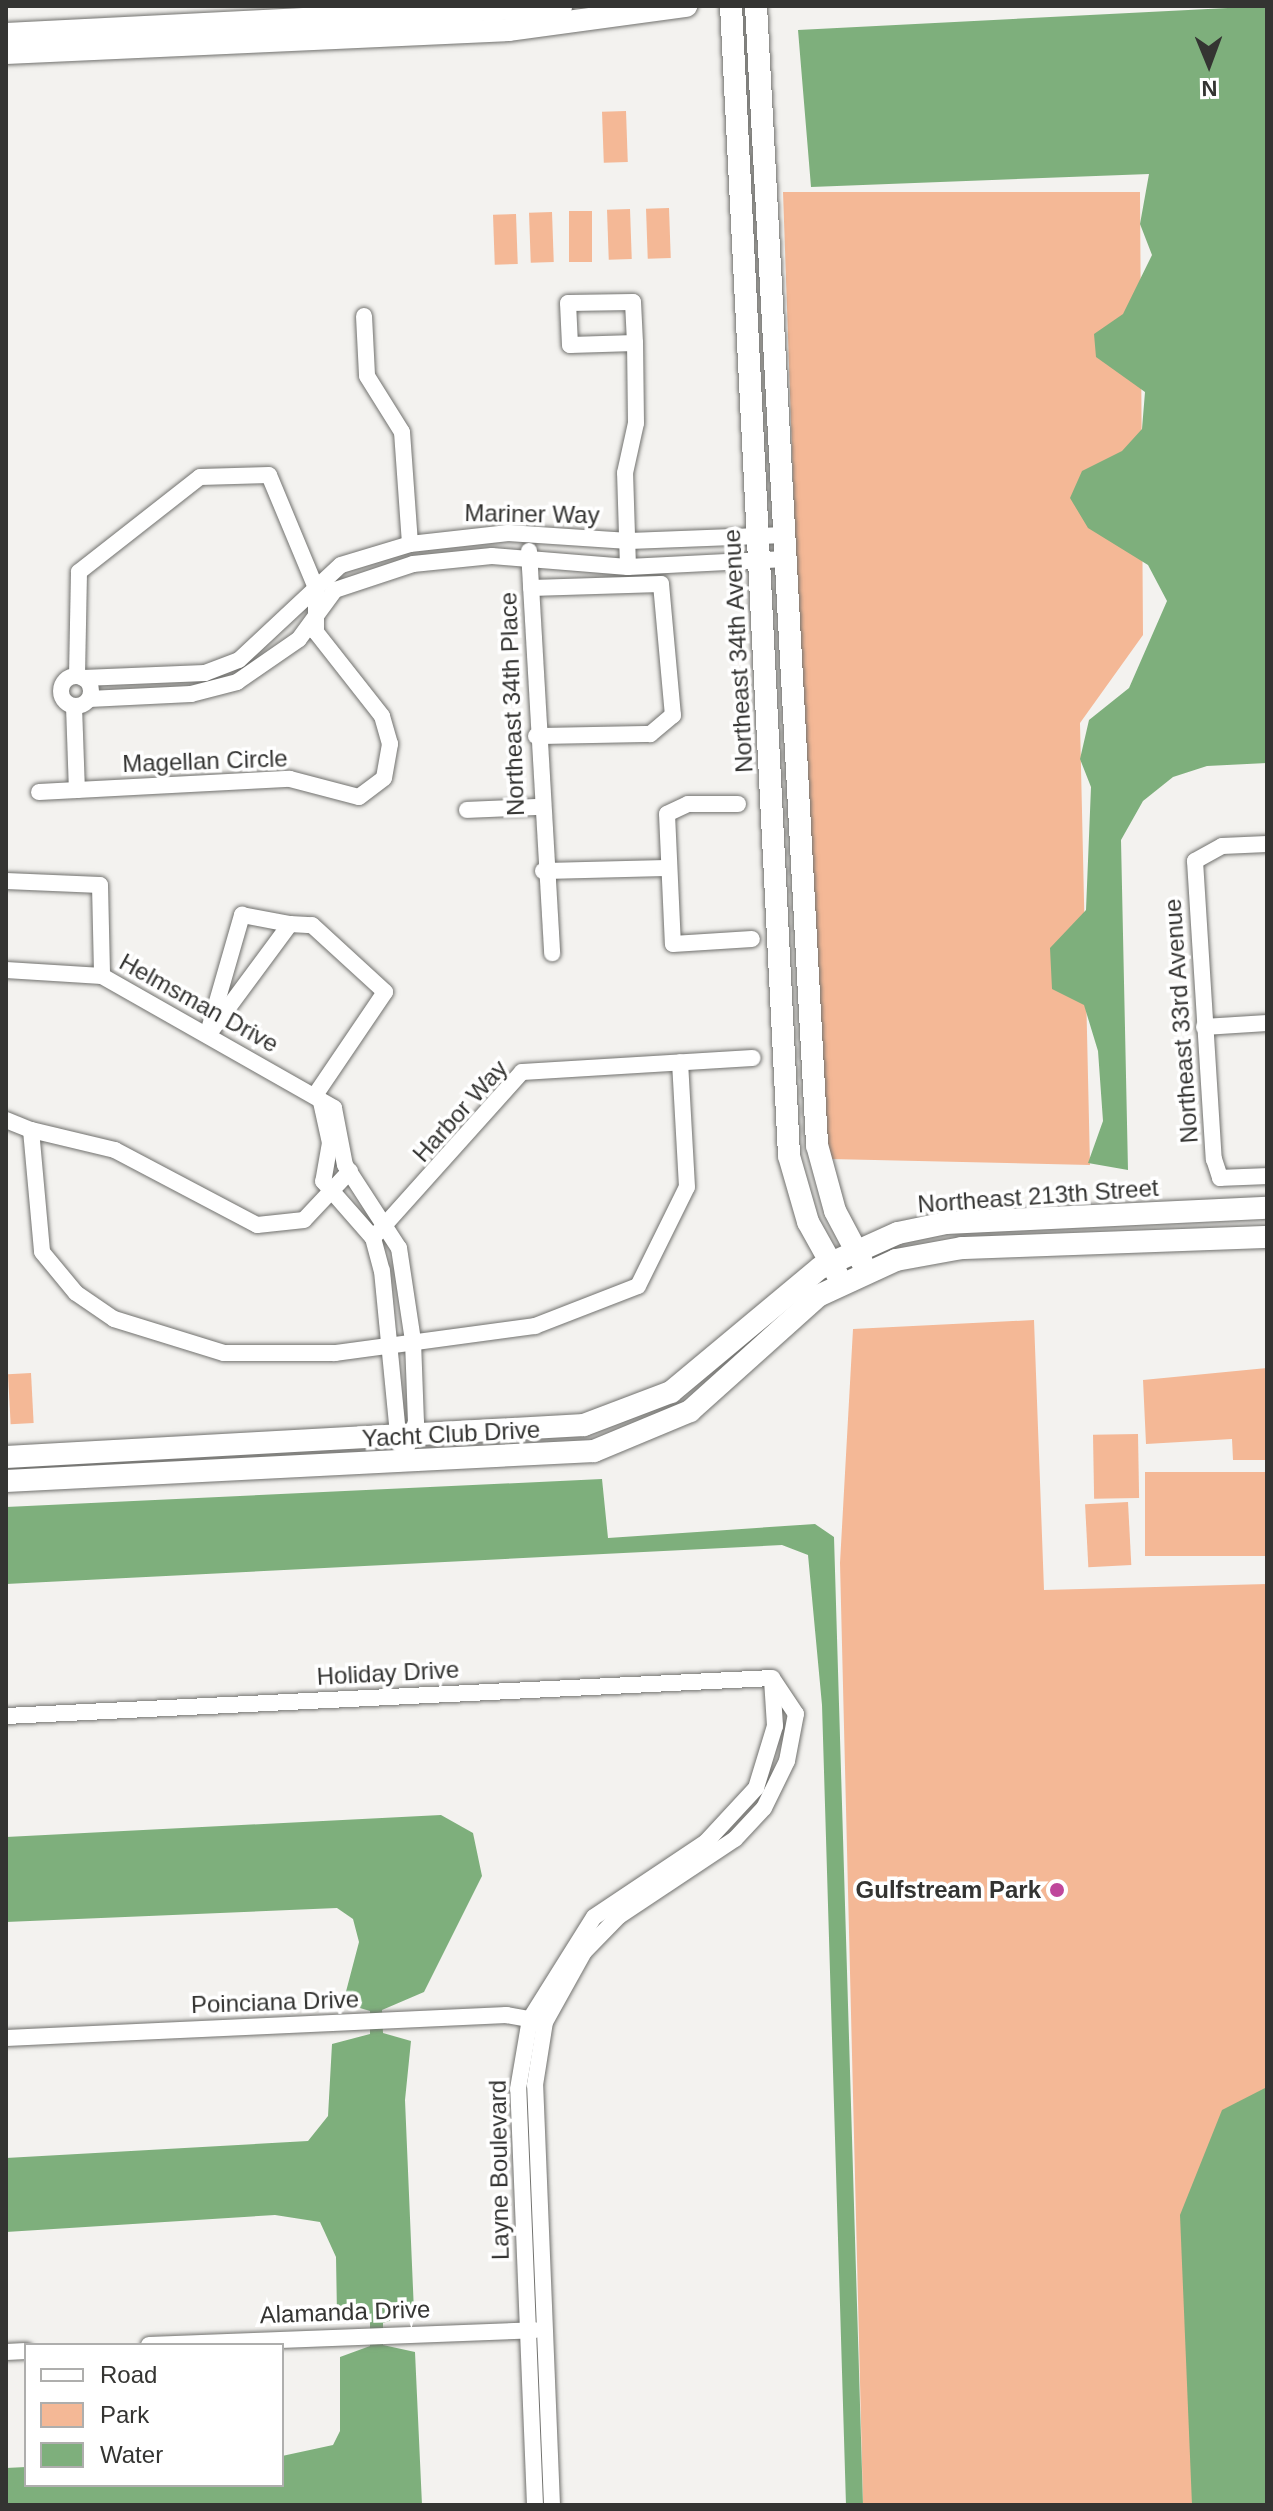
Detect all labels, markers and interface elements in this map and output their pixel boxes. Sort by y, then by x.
north arrow [1169,24,1249,104]
text: N [1201,76,1218,101]
street label: Mariner Way [464,498,600,530]
street label: Northeast 34th Avenue [717,528,759,774]
street label: Northeast 34th Place [494,591,530,817]
street label: Magellan Circle [122,744,288,778]
street label: Northeast 33rd Avenue [1158,897,1204,1145]
street label: Helmsman Drive [114,947,284,1059]
street label: Harbor Way [407,1054,513,1168]
street label: Northeast 213th Street [917,1173,1159,1219]
street label: Yacht Club Drive [361,1415,541,1453]
street label: Holiday Drive [316,1655,460,1691]
place label: Gulfstream Park [856,1876,1041,1904]
marker: Gulfstream Park [1048,1881,1066,1899]
street label: Poinciana Drive [191,1985,359,2019]
street label: Layne Boulevard [483,2080,515,2260]
street label: Alamanda Drive [259,2295,431,2329]
legend [24,2343,284,2487]
text: Road [100,2361,157,2388]
text: Park [100,2401,149,2428]
text: Water [100,2441,163,2468]

